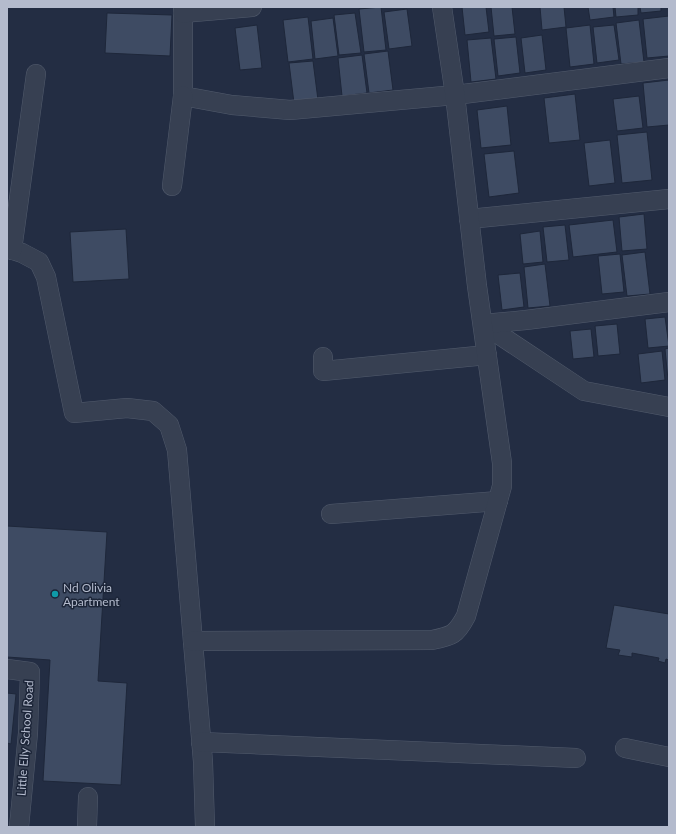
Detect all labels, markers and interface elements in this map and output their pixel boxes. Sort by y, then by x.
place label: Nd Olivia Apartment [63,580,120,609]
marker: Nd Olivia Apartment [50,589,60,599]
street label: Little Elly School Road [13,680,37,796]

